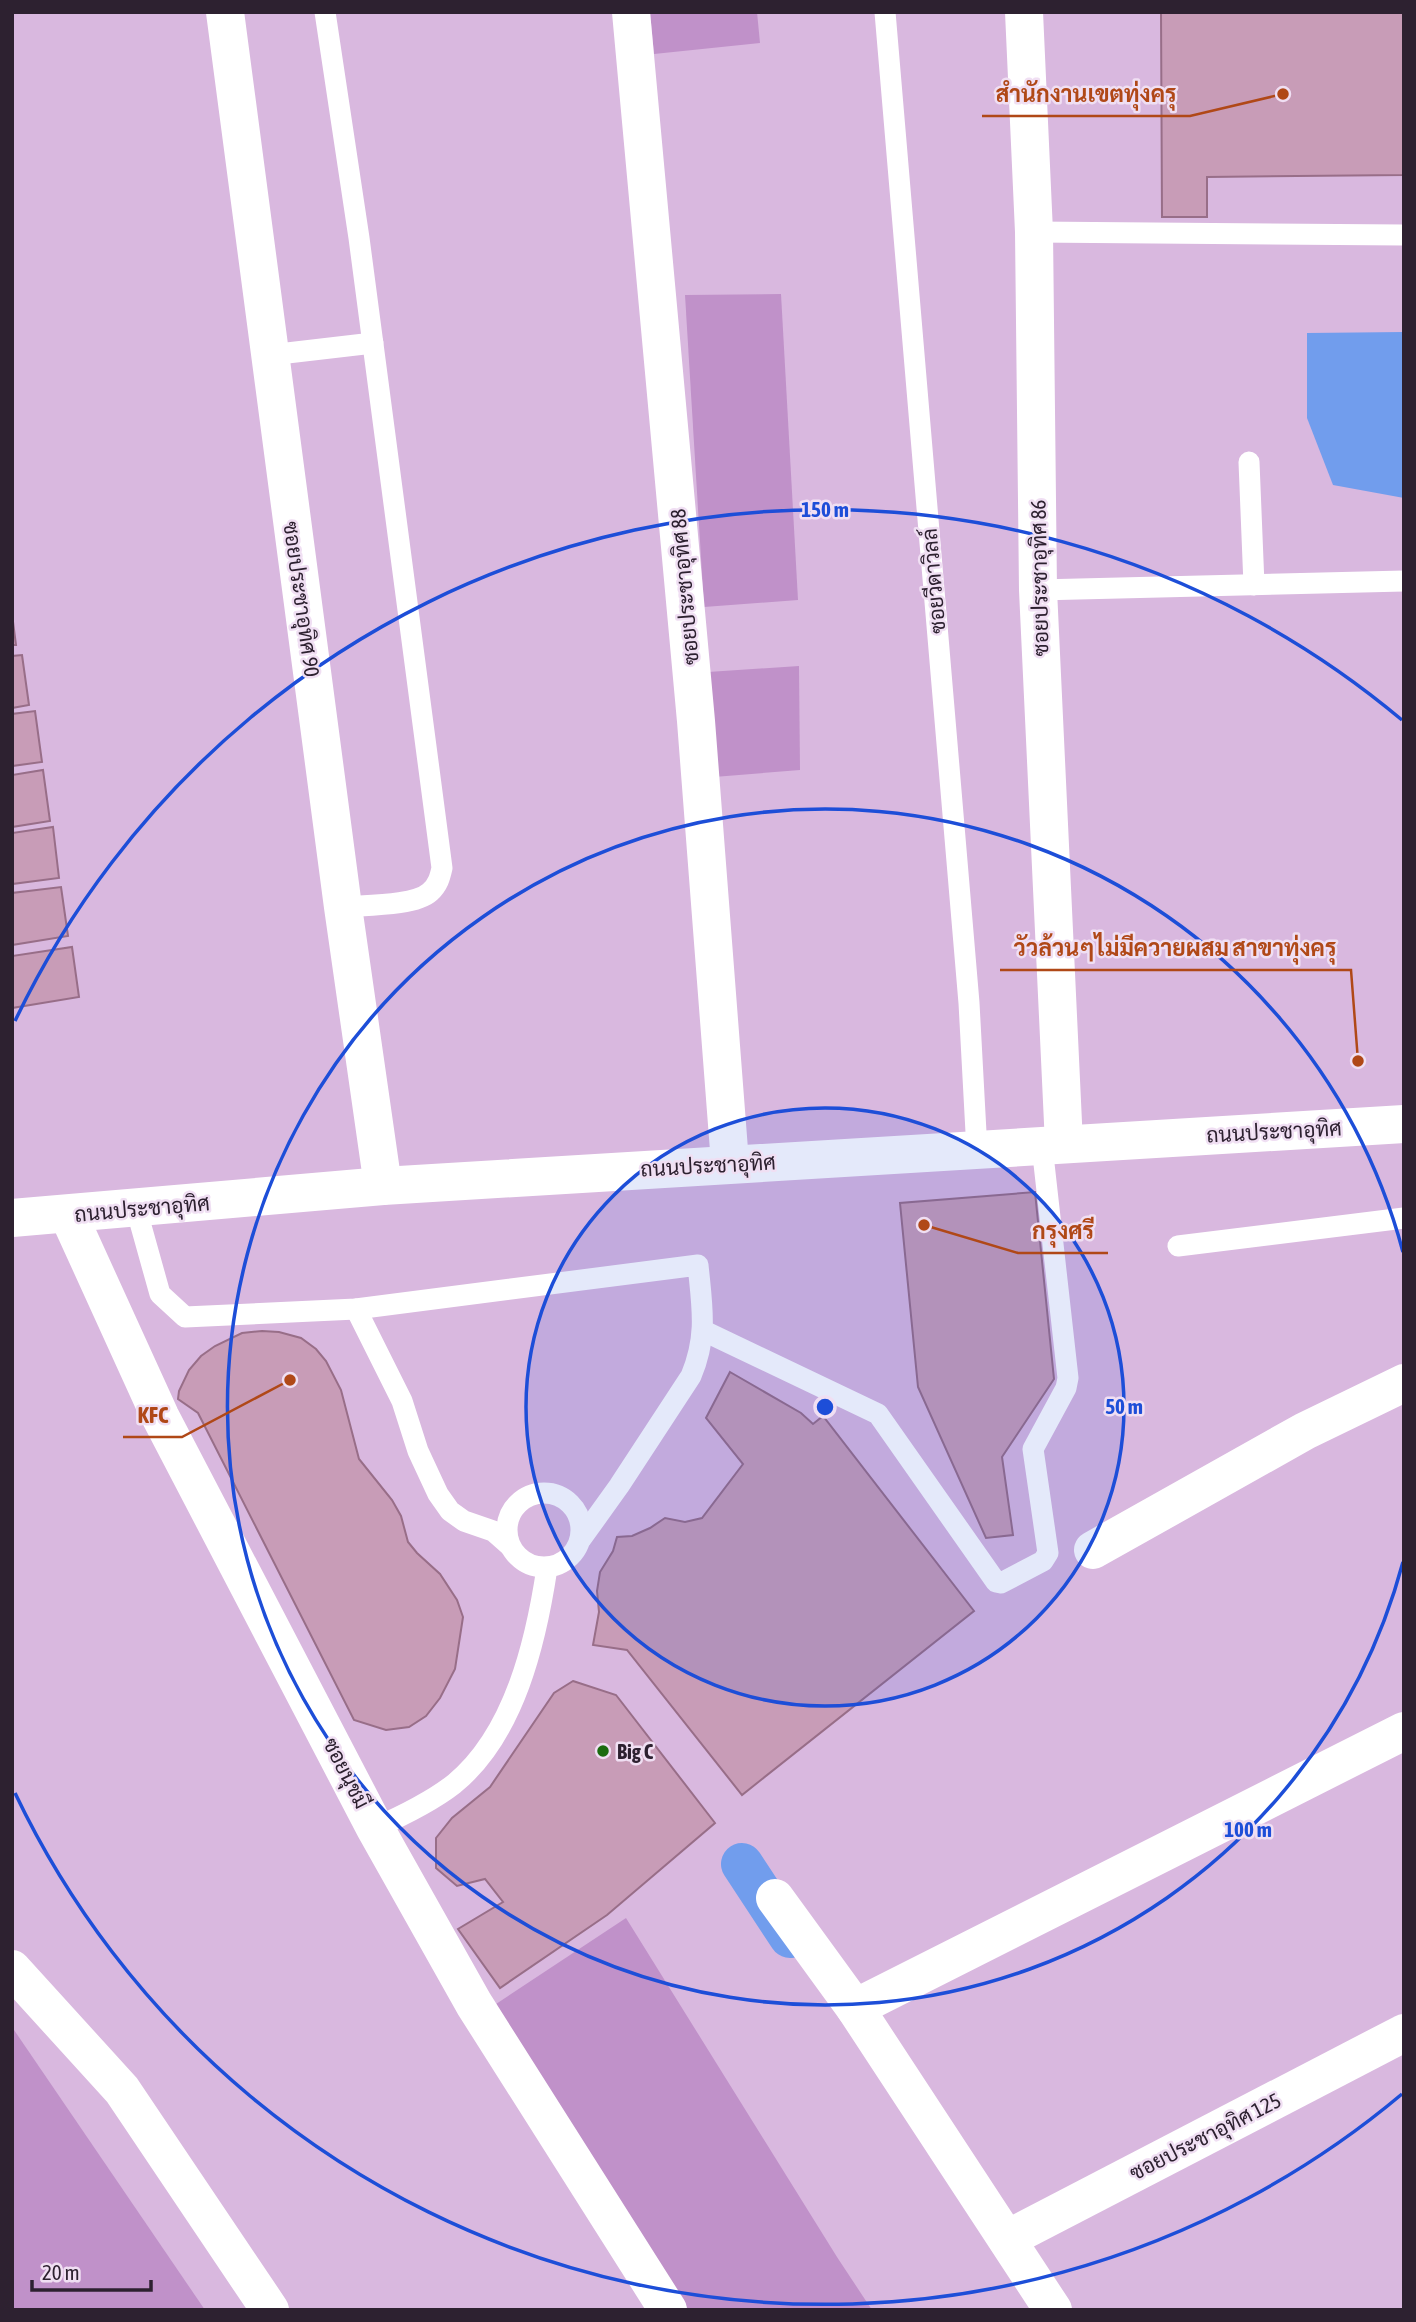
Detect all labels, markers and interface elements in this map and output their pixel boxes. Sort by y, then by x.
callout: สำนักงานเขตทุ่งครุ [982,72,1190,116]
text: สำนักงานเขตทุ่งครุ [996,79,1176,111]
text: 150 m [801,497,849,521]
street label: ซอยประชาอุทิศ 86 [1026,499,1055,657]
street label: ซอยประชาอุทิศ 88 [665,508,706,666]
street label: ซอยประชาอุทิศ 90 [276,520,325,679]
street label: ซอยวีดาวิลล์ [915,527,950,635]
callout: วัวล้วนๆไม่มีควายผสม สาขาทุ่งครุ [1000,926,1351,970]
text: วัวล้วนๆไม่มีควายผสม สาขาทุ่งครุ [1014,932,1336,965]
street label: ถนนประชาอุทิศ [1206,1115,1343,1150]
street label: ถนนประชาอุทิศ [640,1149,777,1184]
street label: ถนนประชาอุทิศ [73,1190,211,1229]
callout: กรุงศรี [1018,1209,1108,1253]
text: กรุงศรี [1032,1216,1094,1248]
callout: KFC [123,1393,182,1437]
text: 50 m [1105,1394,1143,1418]
centre of rings [813,1395,837,1419]
text: KFC [138,1402,169,1428]
street label: ซอยนุชมี [316,1734,375,1814]
place label: Big C [617,1739,654,1763]
marker: Big C [595,1743,611,1759]
text: 100 m [1224,1817,1272,1841]
street label: ซอยประชาอุทิศ 125 [1125,2087,1286,2187]
scale bar [32,2248,150,2292]
text: 20 m [42,2260,80,2284]

